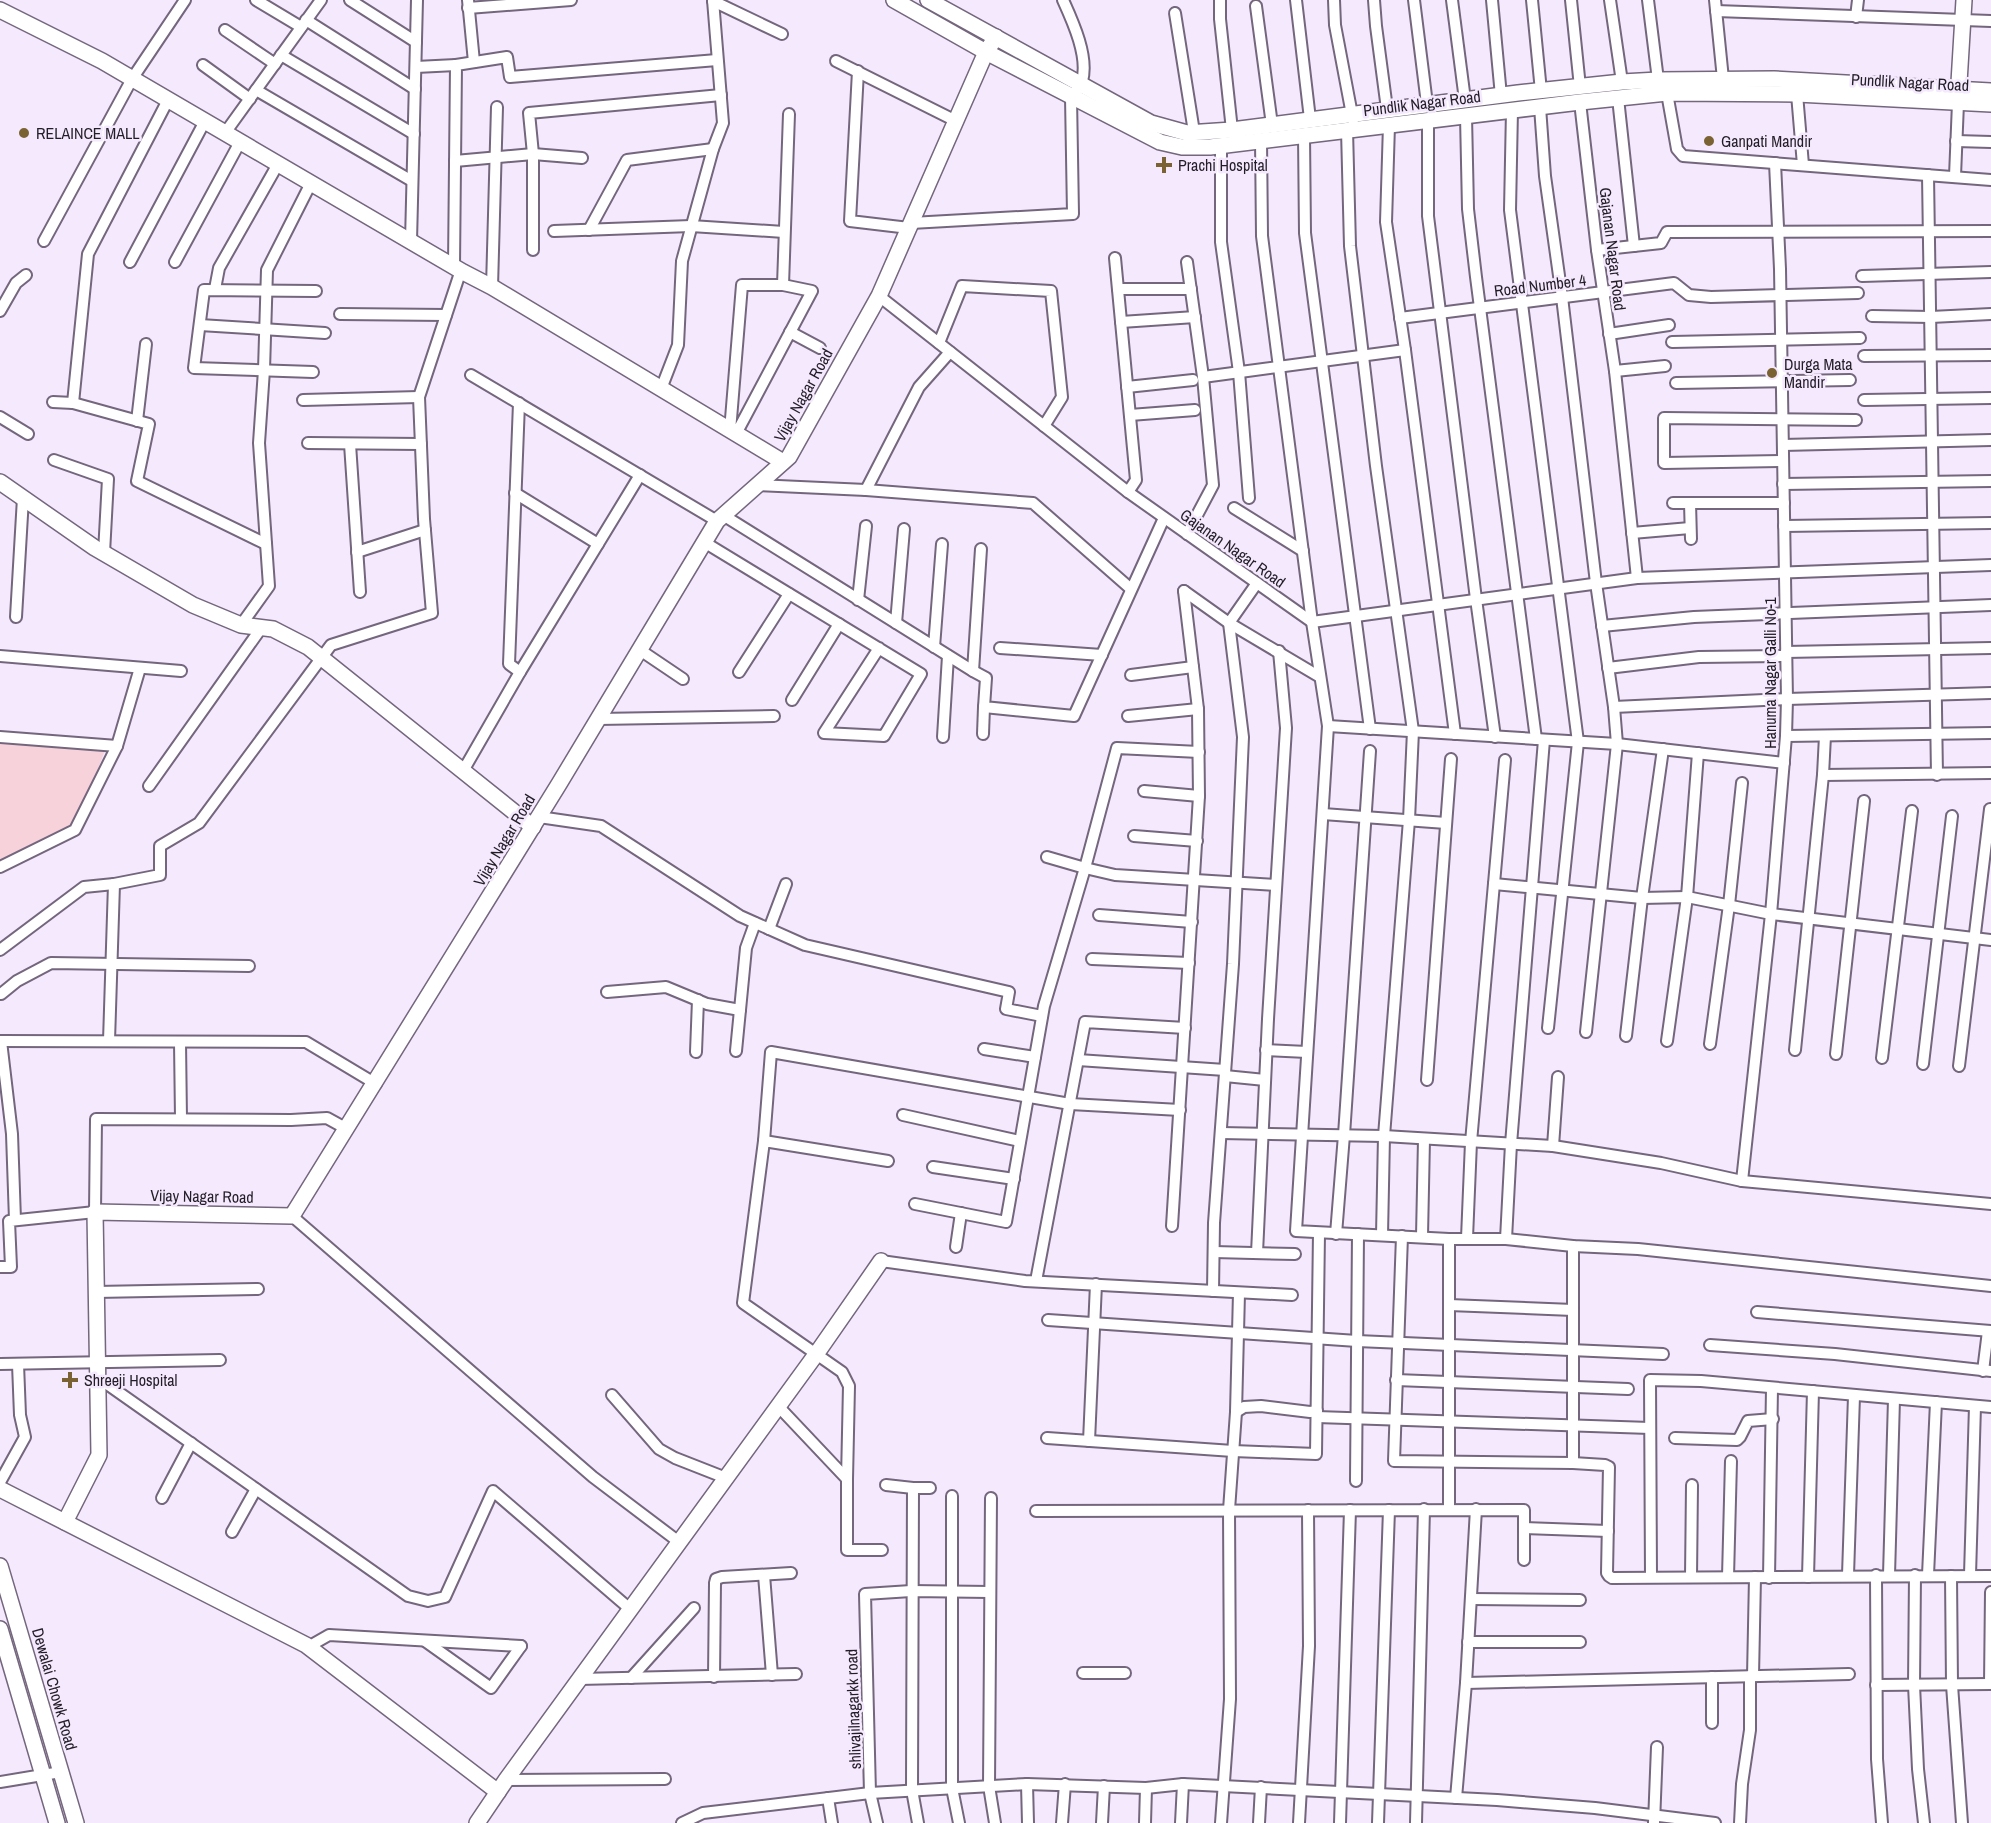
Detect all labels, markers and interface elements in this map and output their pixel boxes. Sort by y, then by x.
street label: Pundlik Nagar Road [1850,68,1970,96]
street label: Pundlik Nagar Road [1362,85,1482,121]
place label: RELAINCE MALL [36,122,140,144]
marker: RELAINCE MALL [17,126,31,140]
place label: Ganpati Mandir [1721,130,1813,152]
marker: Ganpati Mandir [1702,134,1716,148]
place label: Prachi Hospital [1178,154,1268,176]
marker: Prachi Hospital [1155,156,1173,174]
street label: Gajanan Nagar Road [1595,186,1631,312]
street label: Road Number 4 [1493,268,1587,302]
street label: Vijay Nagar Road [768,344,838,446]
place label: Durga Mata Mandir [1784,353,1853,393]
marker: Durga Mata Mandir [1765,366,1779,380]
street label: Gajanan Nagar Road [1176,503,1290,593]
street label: Hanuma Nagar Galli No-1 [1759,596,1781,749]
street label: Vijay Nagar Road [468,790,540,890]
street label: Vijay Nagar Road [150,1184,254,1208]
place label: Shreeji Hospital [84,1369,177,1391]
marker: Shreeji Hospital [61,1371,79,1389]
street label: Dewalai Chowk Road [27,1625,83,1753]
street label: shlivajilnagarkk road [840,1648,866,1770]

